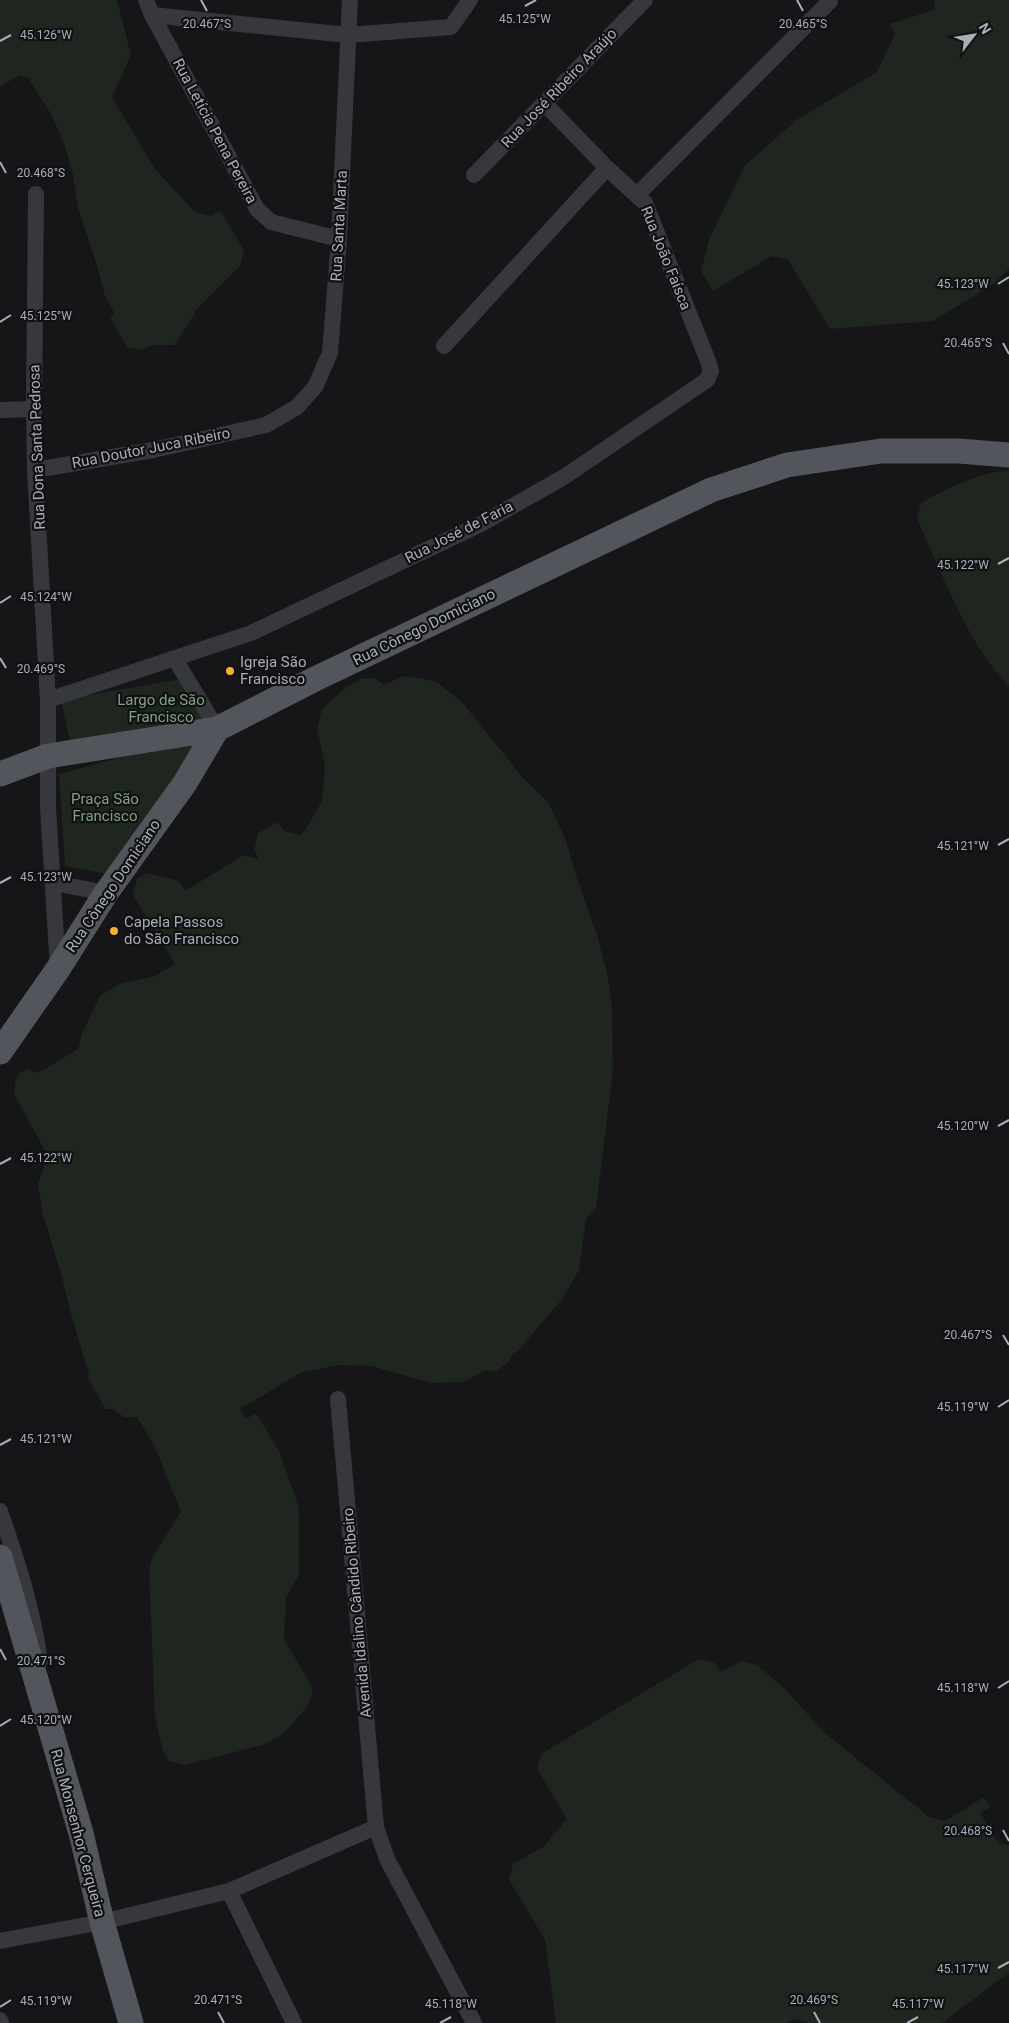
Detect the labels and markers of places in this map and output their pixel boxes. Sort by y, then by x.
place label: Igreja São Francisco [240,653,307,688]
marker: Igreja São Francisco [224,665,236,677]
place label: Capela Passos do São Francisco [124,913,239,948]
marker: Capela Passos do São Francisco [108,925,120,937]

